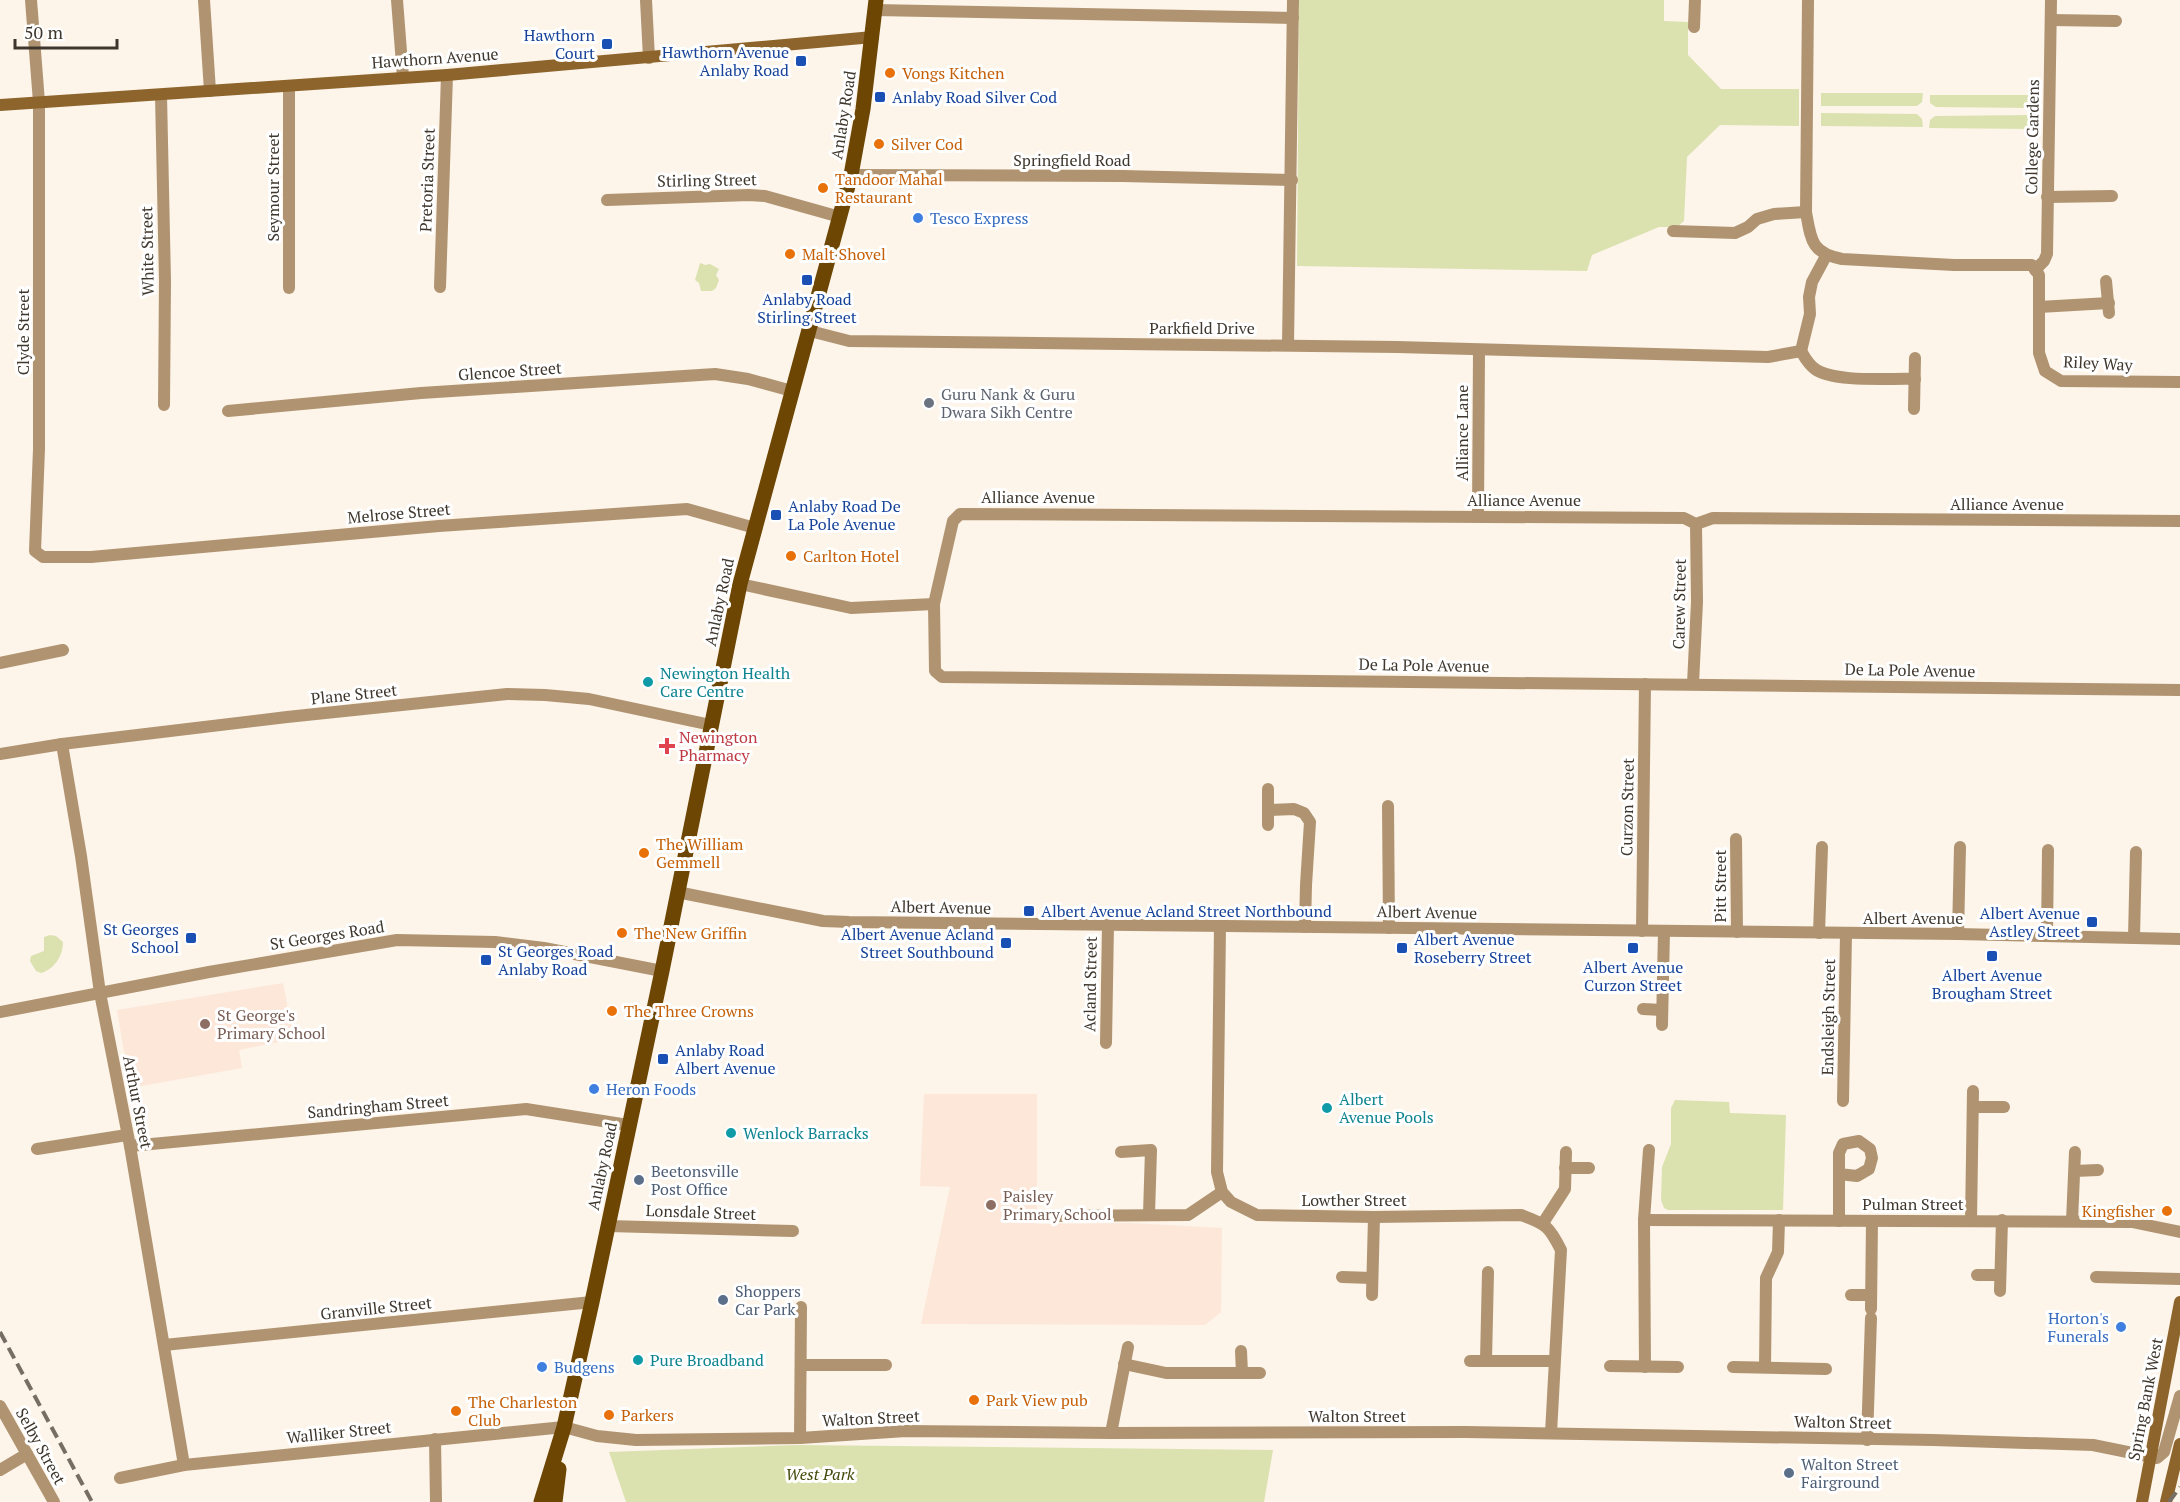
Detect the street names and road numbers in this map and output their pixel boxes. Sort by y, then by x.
street label: Hawthorn Avenue [371,43,499,73]
street label: Anlaby Road [825,69,861,161]
street label: College Gardens [2020,79,2044,195]
street label: Pretoria Street [414,128,440,232]
street label: Seymour Street [262,132,284,241]
street label: Springfield Road [1013,149,1131,171]
street label: Stirling Street [657,168,757,192]
street label: White Street [135,206,159,296]
street label: Clyde Street [12,289,34,375]
street label: Parkfield Drive [1149,317,1255,339]
street label: Riley Way [2063,350,2134,376]
street label: Glencoe Street [457,356,563,386]
street label: Alliance Lane [1451,385,1473,481]
street label: Alliance Avenue [981,486,1095,508]
street label: Alliance Avenue [1467,489,1581,511]
street label: Alliance Avenue [1950,493,2064,515]
street label: Melrose Street [347,498,451,528]
street label: Anlaby Road [699,556,739,648]
street label: Carew Street [1667,558,1691,650]
street label: De La Pole Avenue [1358,653,1490,677]
street label: De La Pole Avenue [1844,658,1976,682]
street label: Plane Street [310,679,398,709]
street label: Curzon Street [1615,758,1639,856]
street label: Pitt Street [1709,850,1731,922]
street label: Albert Avenue [891,895,991,919]
street label: Albert Avenue [1377,900,1477,924]
street label: Albert Avenue [1863,907,1963,929]
street label: St Georges Road [268,915,386,955]
street label: Acland Street [1078,936,1102,1032]
street label: Endsleigh Street [1816,958,1840,1076]
street label: Arthur Street [118,1054,158,1150]
street label: Sandringham Street [306,1089,450,1123]
street label: Anlaby Road [582,1120,622,1212]
street label: Lowther Street [1301,1189,1407,1211]
street label: Pulman Street [1862,1193,1964,1215]
street label: Lonsdale Street [645,1199,757,1225]
street label: Granville Street [319,1291,433,1325]
street label: Spring Bank West [2122,1336,2168,1462]
street label: Selby Street [11,1404,71,1488]
street label: Walton Street [822,1404,920,1432]
street label: Walton Street [1308,1405,1406,1427]
street label: Walton Street [1794,1410,1892,1434]
street label: Walliker Street [286,1416,393,1448]

